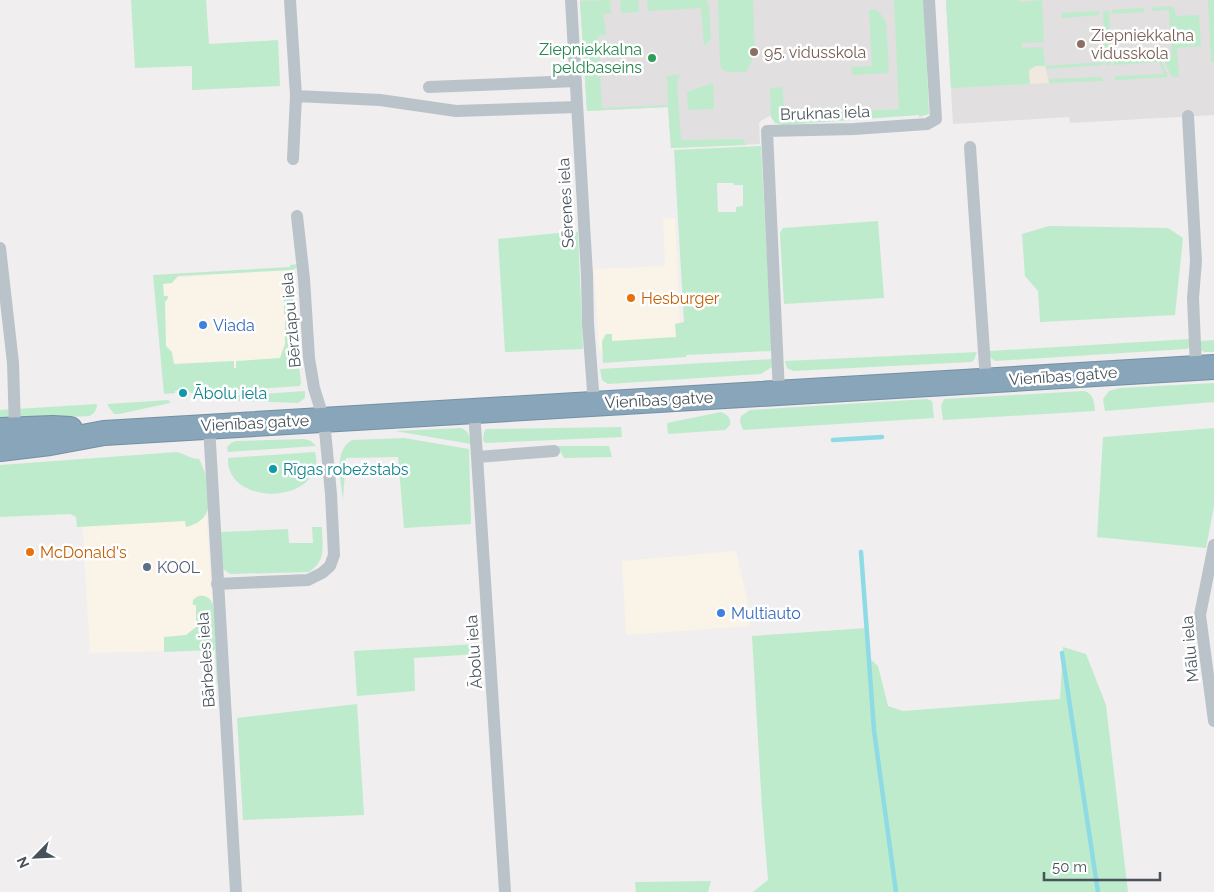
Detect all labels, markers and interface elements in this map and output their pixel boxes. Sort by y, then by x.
place label: Ziepniekkalna vidusskola [1091,26,1194,63]
marker: Ziepniekkalna vidusskola [1075,38,1087,50]
place label: Ziepniekkalna peldbaseins [539,40,642,77]
place label: 95. vidusskola [764,43,866,62]
marker: 95. vidusskola [748,46,760,58]
marker: Ziepniekkalna peldbaseins [646,52,658,64]
street label: Bruknas iela [780,102,870,124]
street label: Sērenes iela [554,157,578,249]
street label: Bērzlapu iela [277,271,305,369]
place label: Hesburger [641,289,720,308]
marker: Hesburger [625,292,637,304]
place label: Viada [213,316,255,335]
marker: Viada [197,319,209,331]
street label: Vienības gatve [1008,363,1118,389]
place label: Ābolu iela [193,384,267,403]
marker: Ābolu iela [177,387,189,399]
street label: Vienības gatve [604,388,714,412]
street label: Vienības gatve [200,411,310,435]
place label: Rīgas robežstabs [283,460,409,479]
marker: Rīgas robežstabs [267,463,279,475]
place label: McDonald's [40,543,127,562]
marker: McDonald's [24,546,36,558]
place label: KOOL [157,558,201,577]
marker: KOOL [141,561,153,573]
place label: Multiauto [731,604,801,623]
marker: Multiauto [715,607,727,619]
street label: Bārbeles iela [193,612,219,708]
street label: Ābolu iela [462,614,486,690]
street label: Mālu iela [1178,615,1202,683]
north arrow [10,832,60,882]
scale bar [1044,850,1160,882]
text: N [14,854,33,870]
text: 50 m [1052,858,1087,876]

